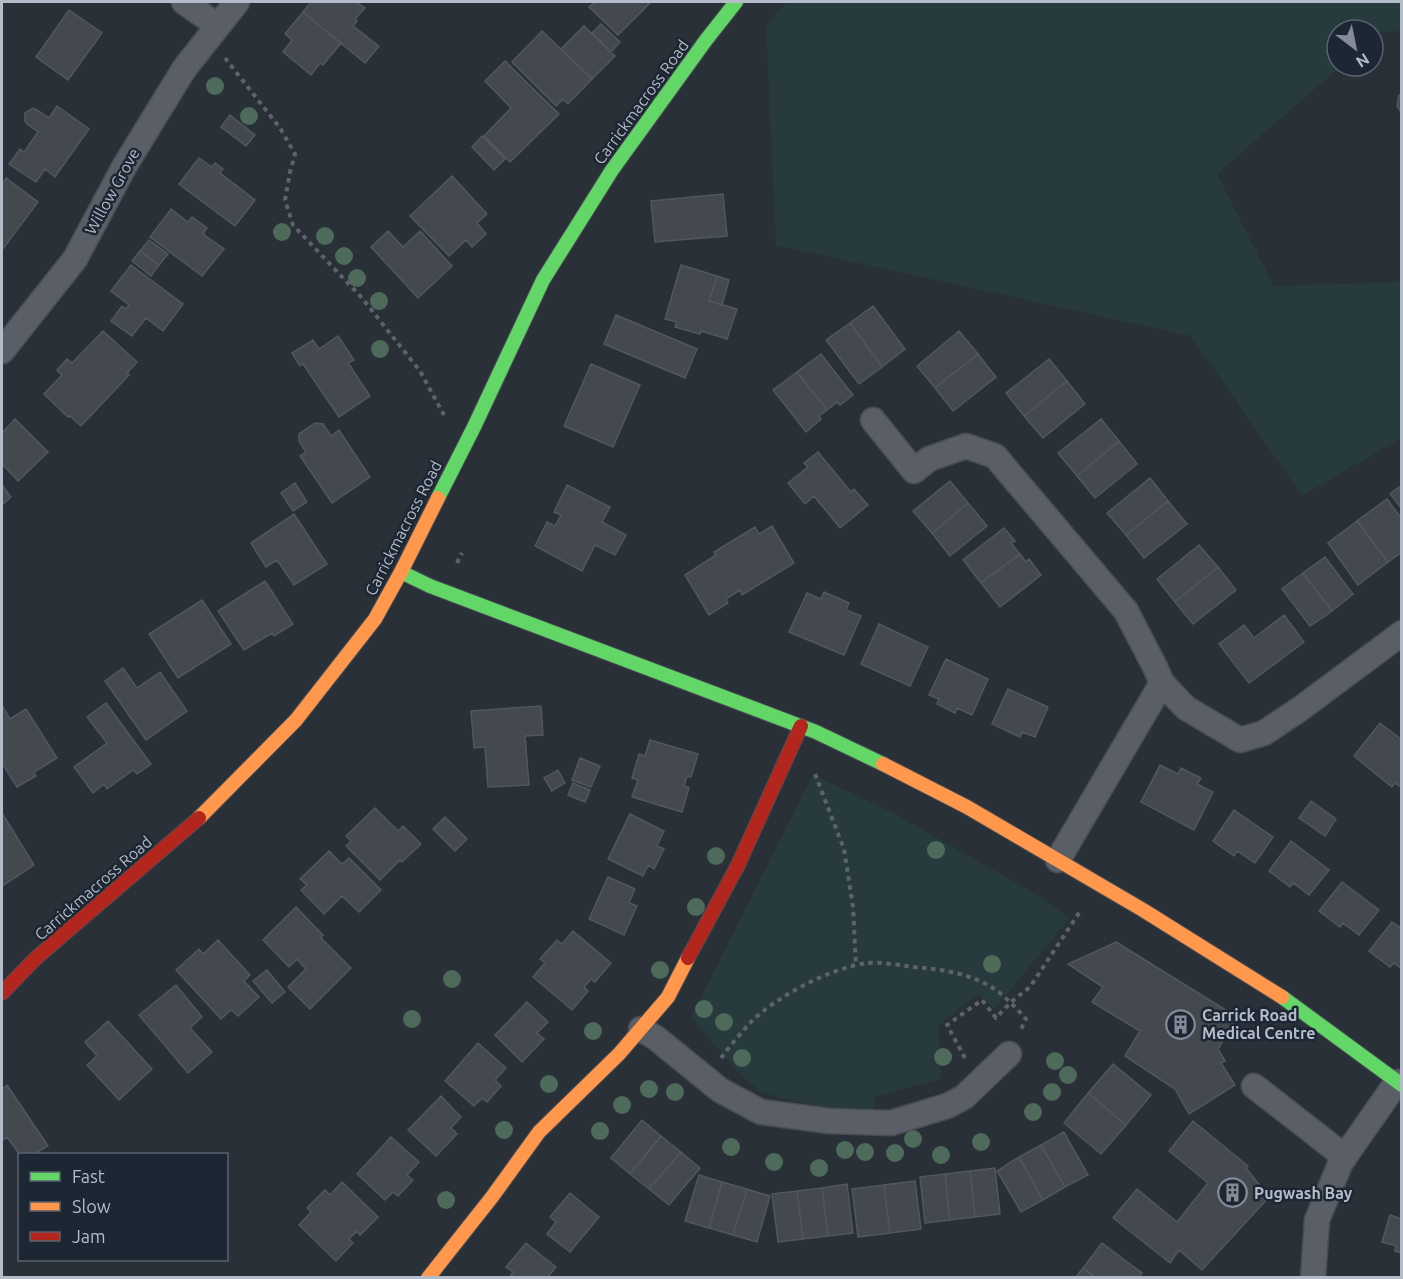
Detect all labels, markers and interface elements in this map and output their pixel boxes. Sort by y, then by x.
north arrow [1325,18,1385,78]
street label: Carrickmacross Road [590,36,692,168]
text: N [1353,50,1373,72]
street label: Willow Grove [81,145,143,237]
street label: Carrickmacross Road [361,458,445,598]
street label: Carrickmacross Road [31,832,155,944]
place label: Carrick Road Medical Centre [1202,1006,1316,1042]
building icon: Carrick Road Medical Centre [1165,1008,1197,1040]
legend [18,1153,228,1261]
text: Fast [72,1166,105,1186]
building icon: Pugwash Bay [1217,1177,1249,1209]
place label: Pugwash Bay [1254,1184,1353,1202]
text: Slow [72,1196,111,1216]
text: Jam [72,1226,106,1246]

